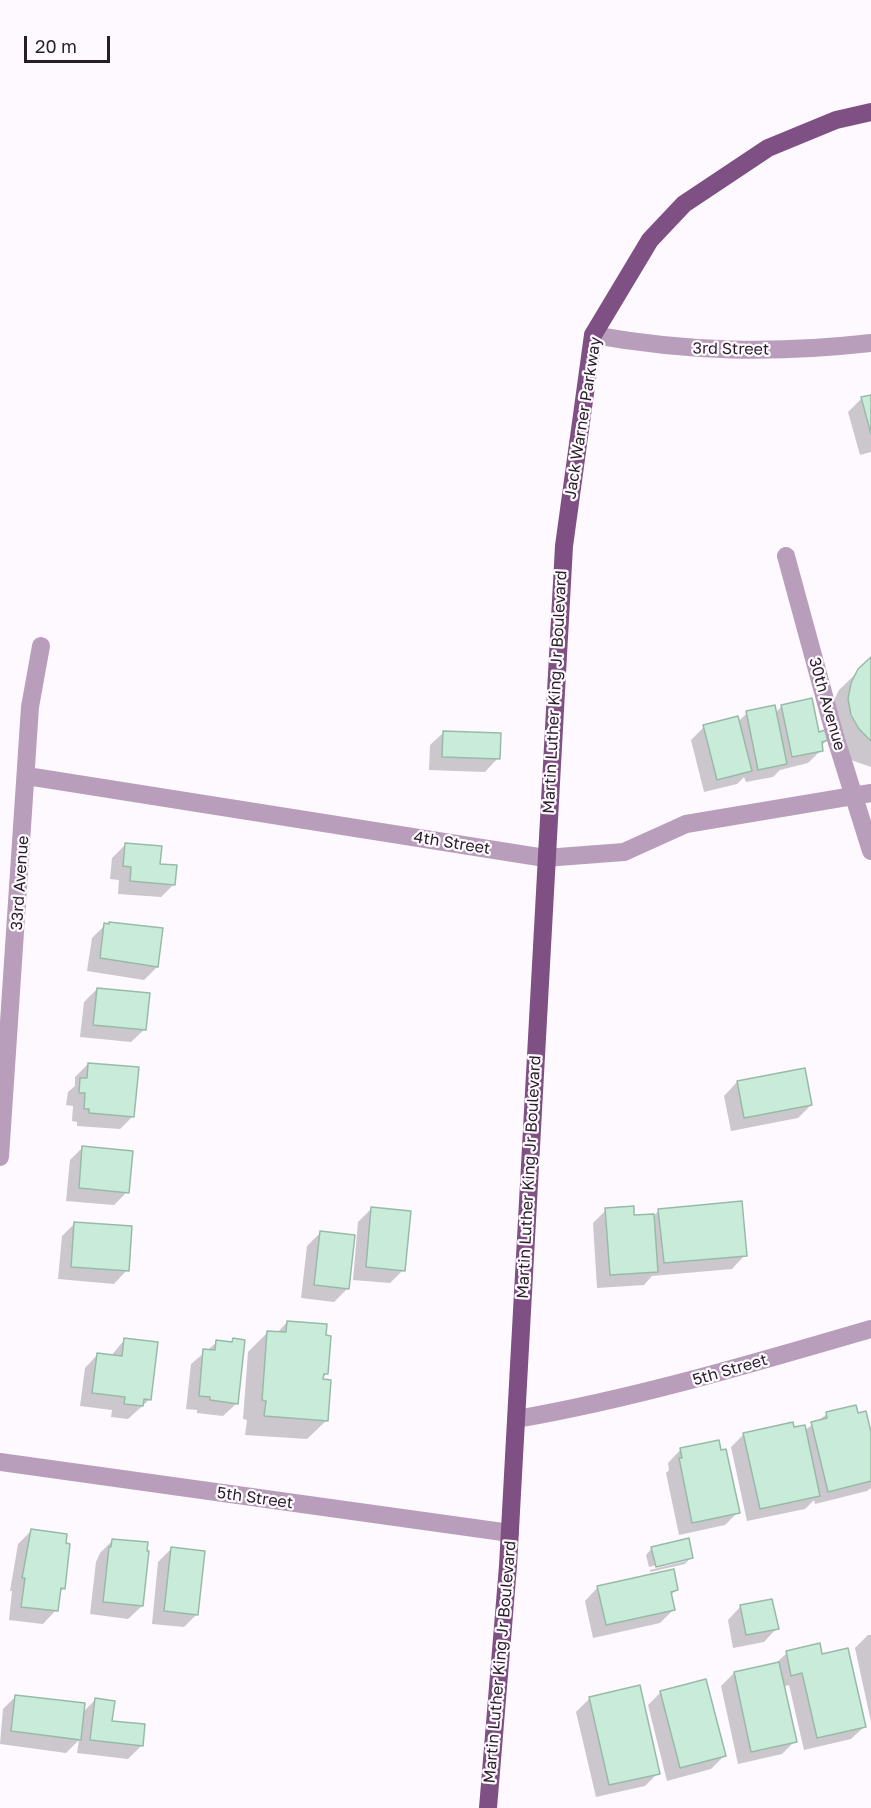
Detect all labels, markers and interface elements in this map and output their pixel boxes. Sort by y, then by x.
scale bar [27,24,112,62]
text: 20 m [35,35,77,57]
street label: Jack Warner Parkway [561,335,605,501]
street label: 3rd Street [693,339,769,359]
street label: Martin Luther King Jr Boulevard [539,570,571,814]
street label: 30th Avenue [805,655,849,753]
street label: 4th Street [412,827,492,859]
street label: 33rd Avenue [7,835,33,931]
street label: Martin Luther King Jr Boulevard [513,1055,545,1299]
street label: 5th Street [690,1350,770,1390]
street label: 5th Street [216,1483,294,1513]
street label: Martin Luther King Jr Boulevard [480,1540,520,1784]

